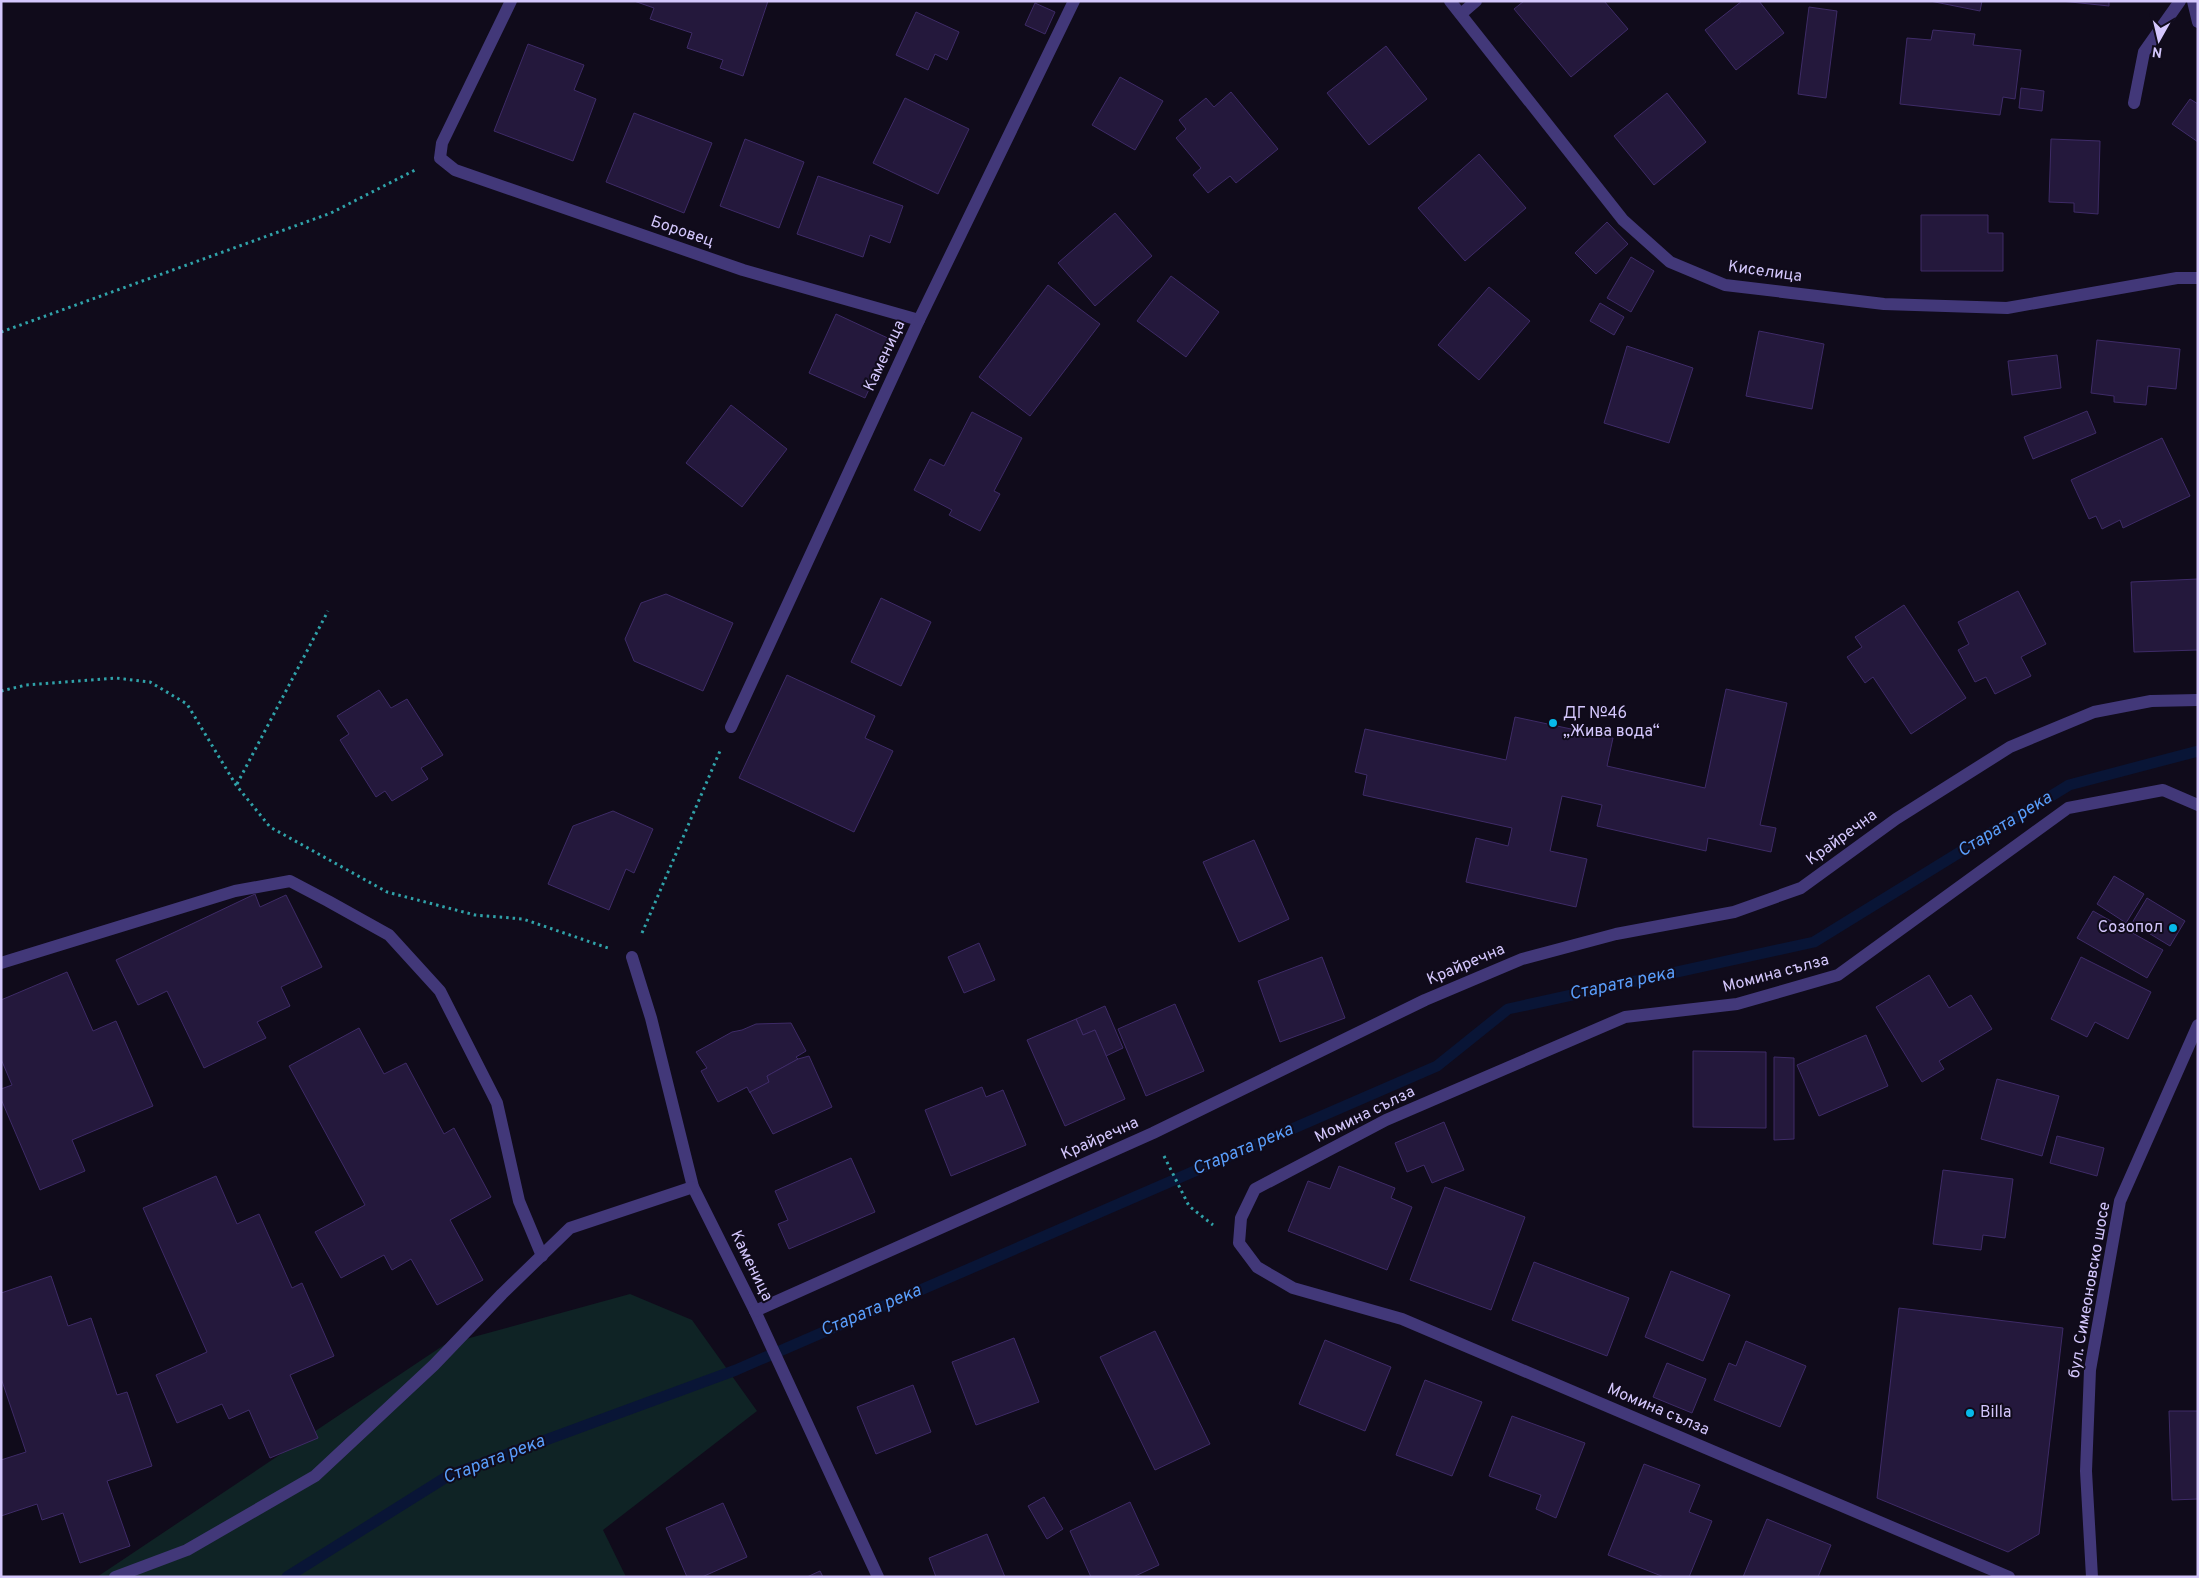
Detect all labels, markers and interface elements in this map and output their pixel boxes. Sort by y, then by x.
north arrow [2134,15,2184,65]
text: N [2151,42,2164,61]
street label: Боровец [648,212,716,252]
street label: Киселица [1727,257,1803,287]
street label: Каменица [860,317,910,395]
place label: ДГ №46 „Жива вода“ [1563,704,1660,742]
marker: ДГ №46 „Жива вода“ [1547,717,1559,729]
water label: Старата река [1953,787,2057,863]
street label: Крайречна [1803,806,1881,870]
place label: Созопол [2098,918,2163,938]
marker: Созопол [2167,922,2179,934]
street label: Крайречна [1424,940,1508,990]
street label: Момина сълза [1721,950,1831,998]
water label: Старата река [1567,961,1677,1006]
street label: Момина сълза [1312,1082,1418,1148]
street label: Крайречна [1058,1113,1142,1165]
water label: Старата река [1189,1118,1297,1182]
street label: бул. Симеоновско шосе [2065,1200,2115,1380]
street label: Каменица [725,1227,777,1305]
water label: Старата река [817,1279,925,1343]
street label: Момина сълза [1604,1379,1712,1441]
place label: Billa [1980,1403,2011,1423]
marker: Billa [1964,1407,1976,1419]
water label: Старата река [440,1430,549,1490]

